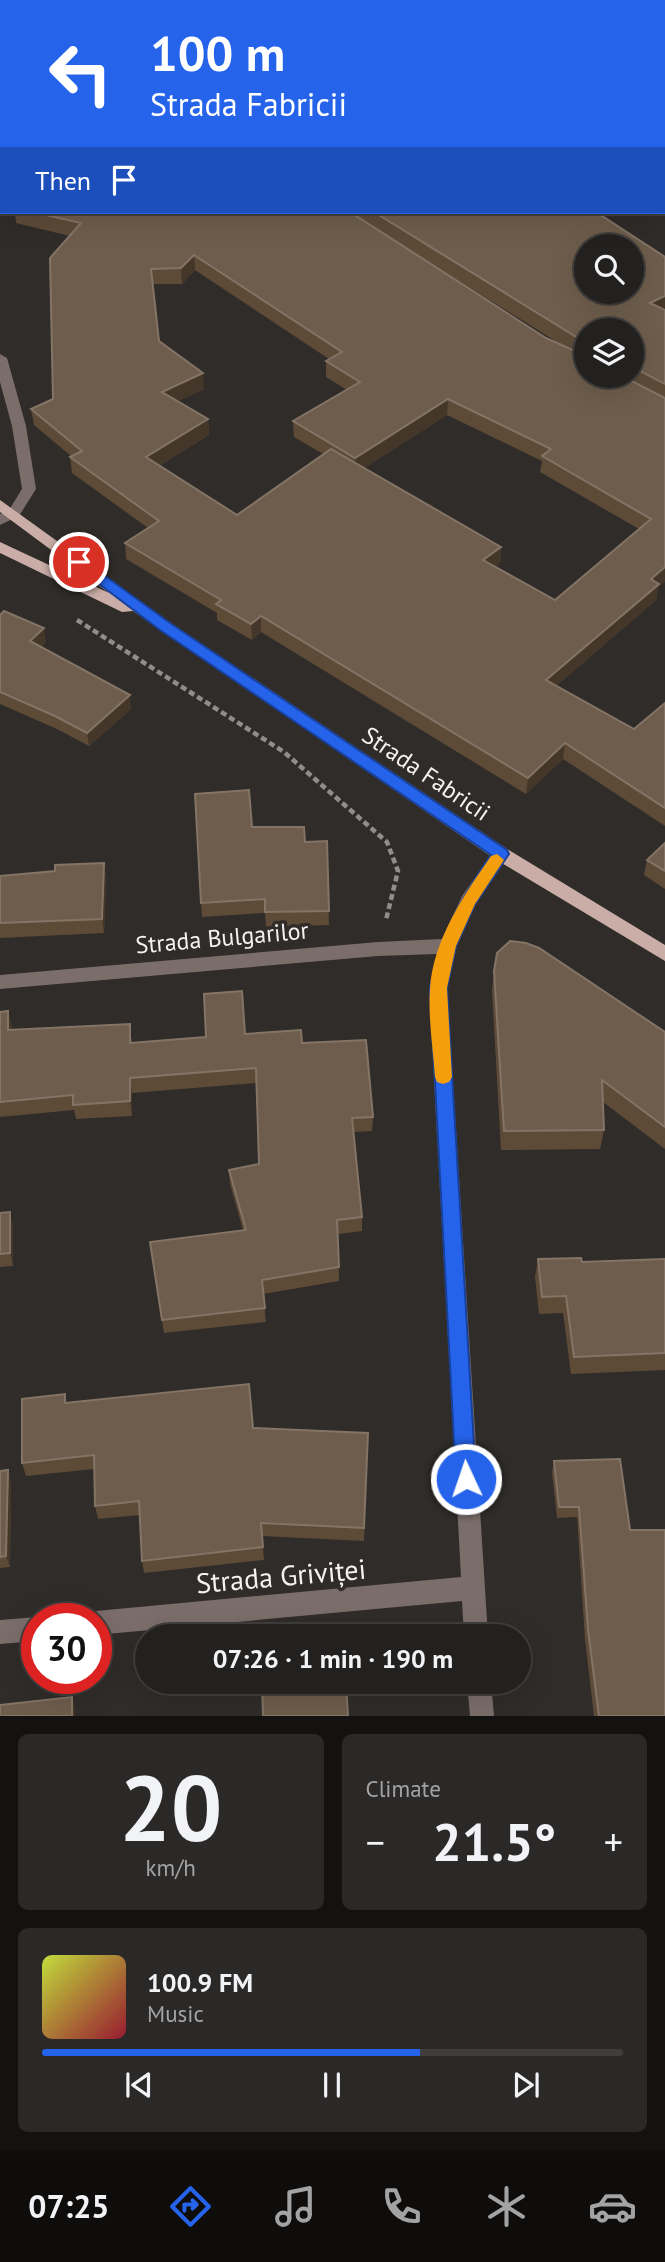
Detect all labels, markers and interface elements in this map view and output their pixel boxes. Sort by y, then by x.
text: 100 m [150,21,285,85]
icon: left [35,28,126,119]
text: Strada Fabricii [150,83,347,125]
icon: arrive [105,161,143,199]
text: Then [35,164,91,197]
map controls [574,234,644,388]
button: search [574,234,644,304]
button: layers [574,318,644,388]
pin [49,532,109,592]
icon: arrive [60,543,98,581]
street label: Strada Fabricii [356,719,496,828]
street label: Strada Bulgarilor [134,914,310,961]
position arrow [429,1442,503,1516]
street label: Strada Griviței [195,1550,367,1601]
speed limit sign: 30 [21,1603,112,1694]
text: 07:26 · 1 min · 190 m [213,1642,453,1675]
text: 20 [119,1748,222,1866]
text: Climate [366,1774,441,1803]
text: 21.5° [432,1808,556,1875]
text: − [366,1817,385,1866]
text: + [604,1817,623,1866]
text: km/h [146,1853,196,1882]
text: 100.9 FM [147,1966,253,1999]
text: Music [147,1999,204,2028]
icon: previous [120,2066,158,2104]
icon: pause [313,2066,351,2104]
icon: next [507,2066,545,2104]
icon: directions [166,2182,215,2231]
icon: music [271,2182,320,2231]
icon: phone [377,2182,426,2231]
icon: climate [482,2182,531,2231]
icon: car [588,2182,637,2231]
text: 07:25 [28,2185,109,2227]

